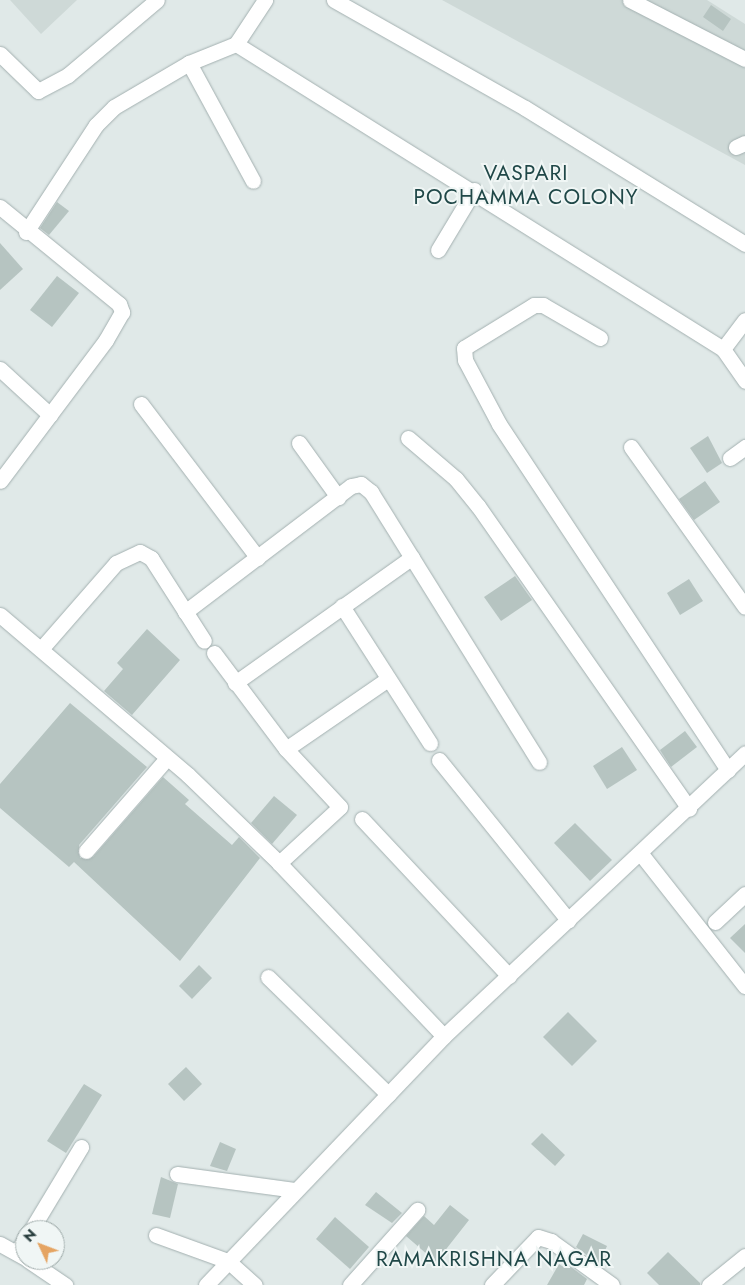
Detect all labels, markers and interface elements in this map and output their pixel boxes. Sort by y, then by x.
district label: VASPARI POCHAMMA COLONY [412,160,640,210]
north arrow [15,1220,65,1270]
text: N [19,1225,41,1246]
district label: RAMAKRISHNA NAGAR [374,1246,614,1272]

